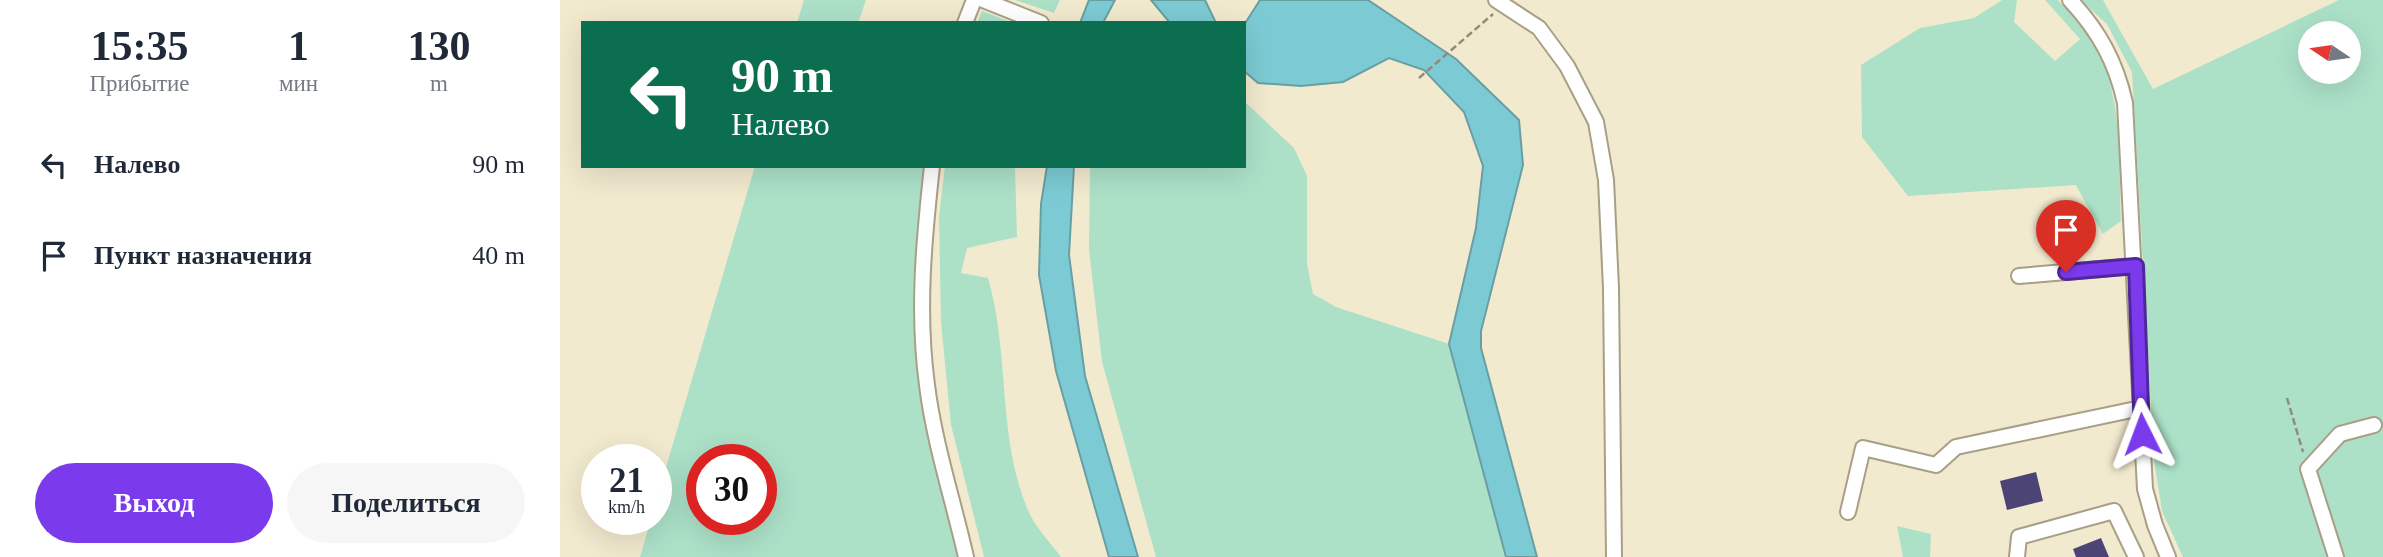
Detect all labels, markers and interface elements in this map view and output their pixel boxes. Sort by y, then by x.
north arrow [2298,21,2361,84]
map controls [2298,21,2361,84]
text: 15:35 [90,23,188,69]
text: 1 [288,23,309,69]
text: 130 [408,23,471,69]
text: 90 m [731,48,833,103]
icon: left [616,49,707,140]
text: Прибытие [89,71,190,96]
text: мин [279,71,318,96]
text: m [430,71,448,96]
text: Налево [731,106,830,142]
icon: left [35,146,73,184]
text: Налево [94,150,180,179]
text: 90 m [472,150,525,179]
pin [2036,200,2096,272]
icon: arrive [2047,211,2085,249]
icon: arrive [35,237,73,275]
text: Пункт назначения [94,241,312,270]
text: 40 m [472,241,525,270]
position arrow [2105,397,2179,471]
speed limit sign: 30 [686,444,777,535]
text: 21 [609,461,644,500]
button: Выход [35,463,273,543]
button: Поделиться [287,463,525,543]
text: km/h [608,497,645,517]

